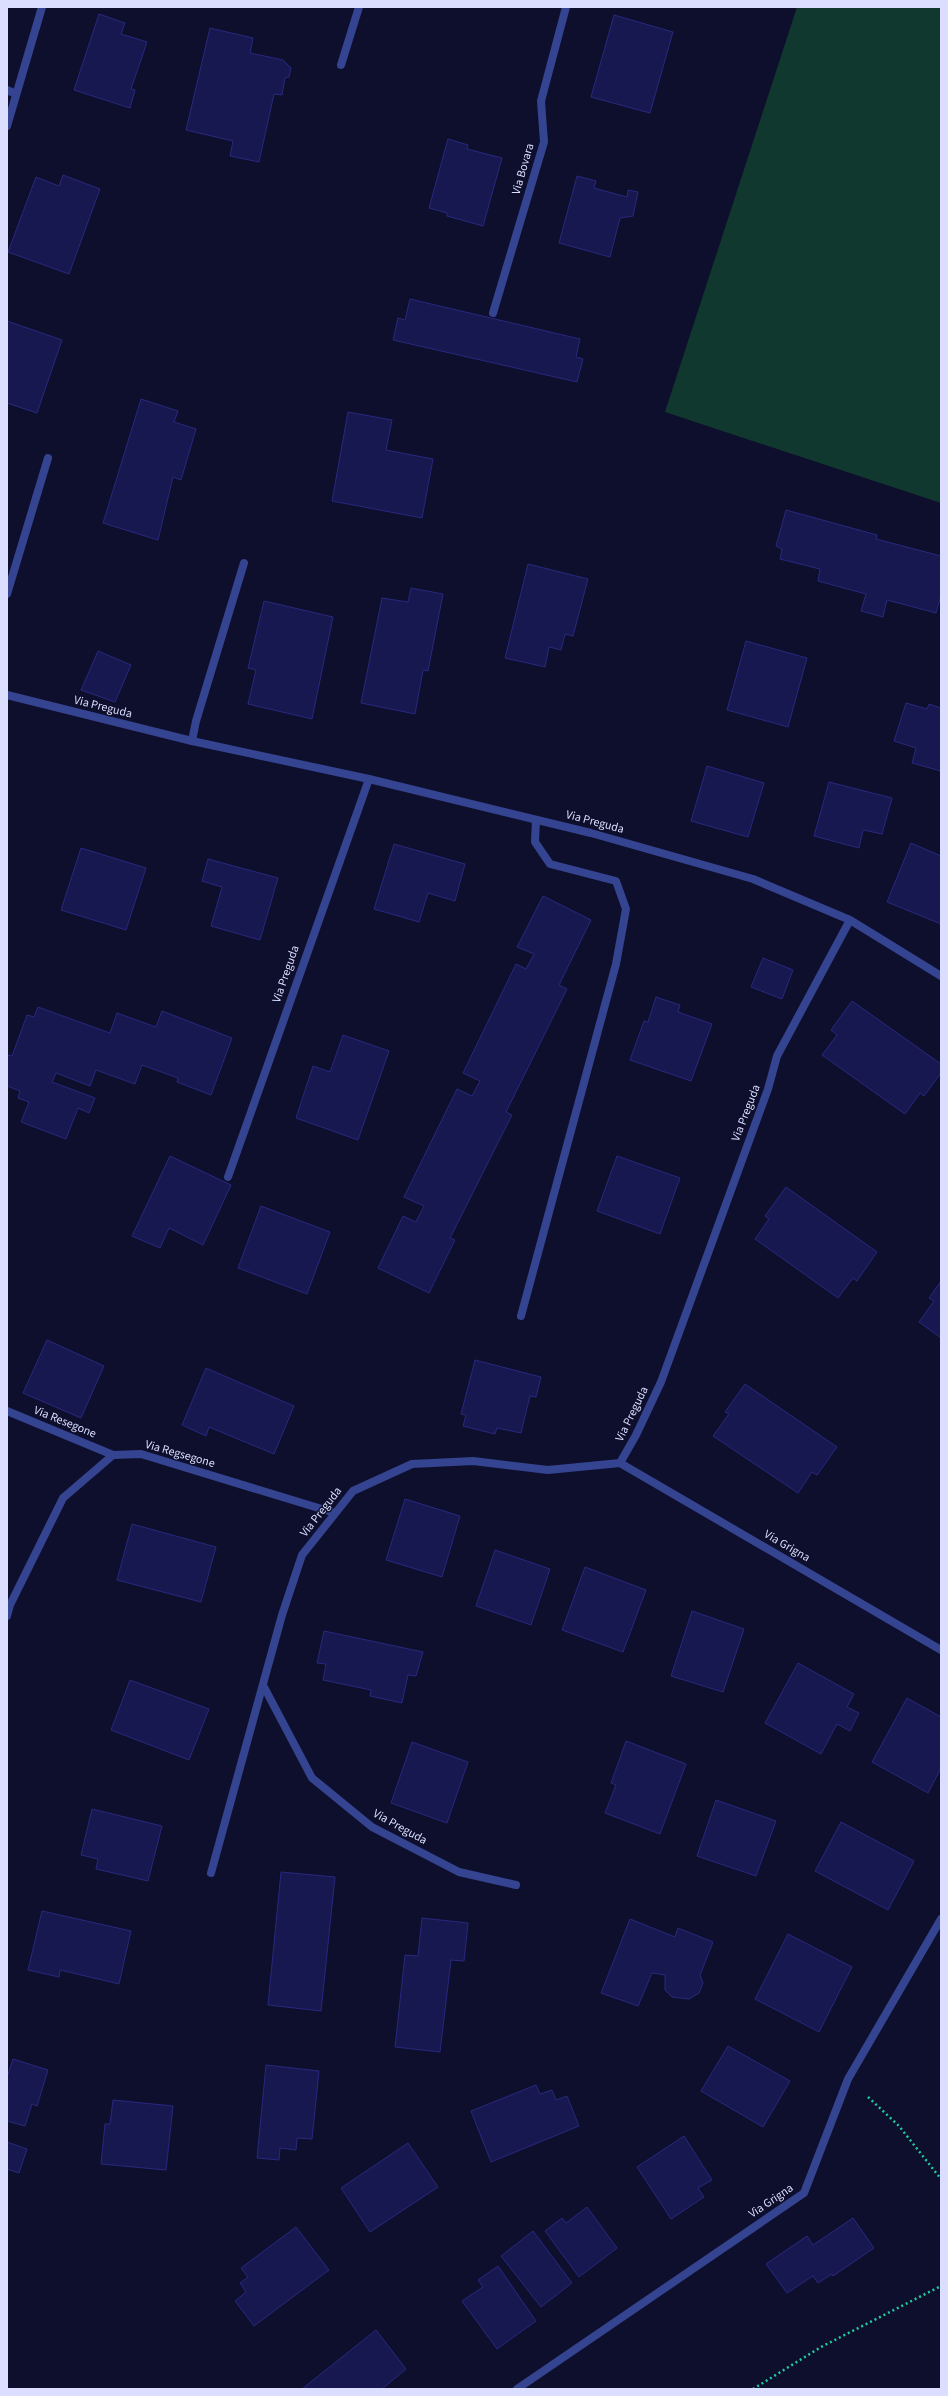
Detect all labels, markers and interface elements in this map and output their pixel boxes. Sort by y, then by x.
street label: Via Bovara [508,141,538,197]
street label: Via Preguda [72,692,134,722]
street label: Via Preguda [564,806,626,838]
street label: Via Preguda [268,943,304,1005]
street label: Via Preguda [727,1082,765,1144]
street label: Via Preguda [611,1384,653,1444]
street label: Via Resegone [31,1402,99,1442]
street label: Via Regsegone [143,1436,217,1472]
street label: Via Preguda [296,1483,346,1541]
street label: Via Grigna [761,1526,813,1566]
street label: Via Preguda [370,1805,430,1849]
street label: Via Grigna [745,2180,797,2222]

